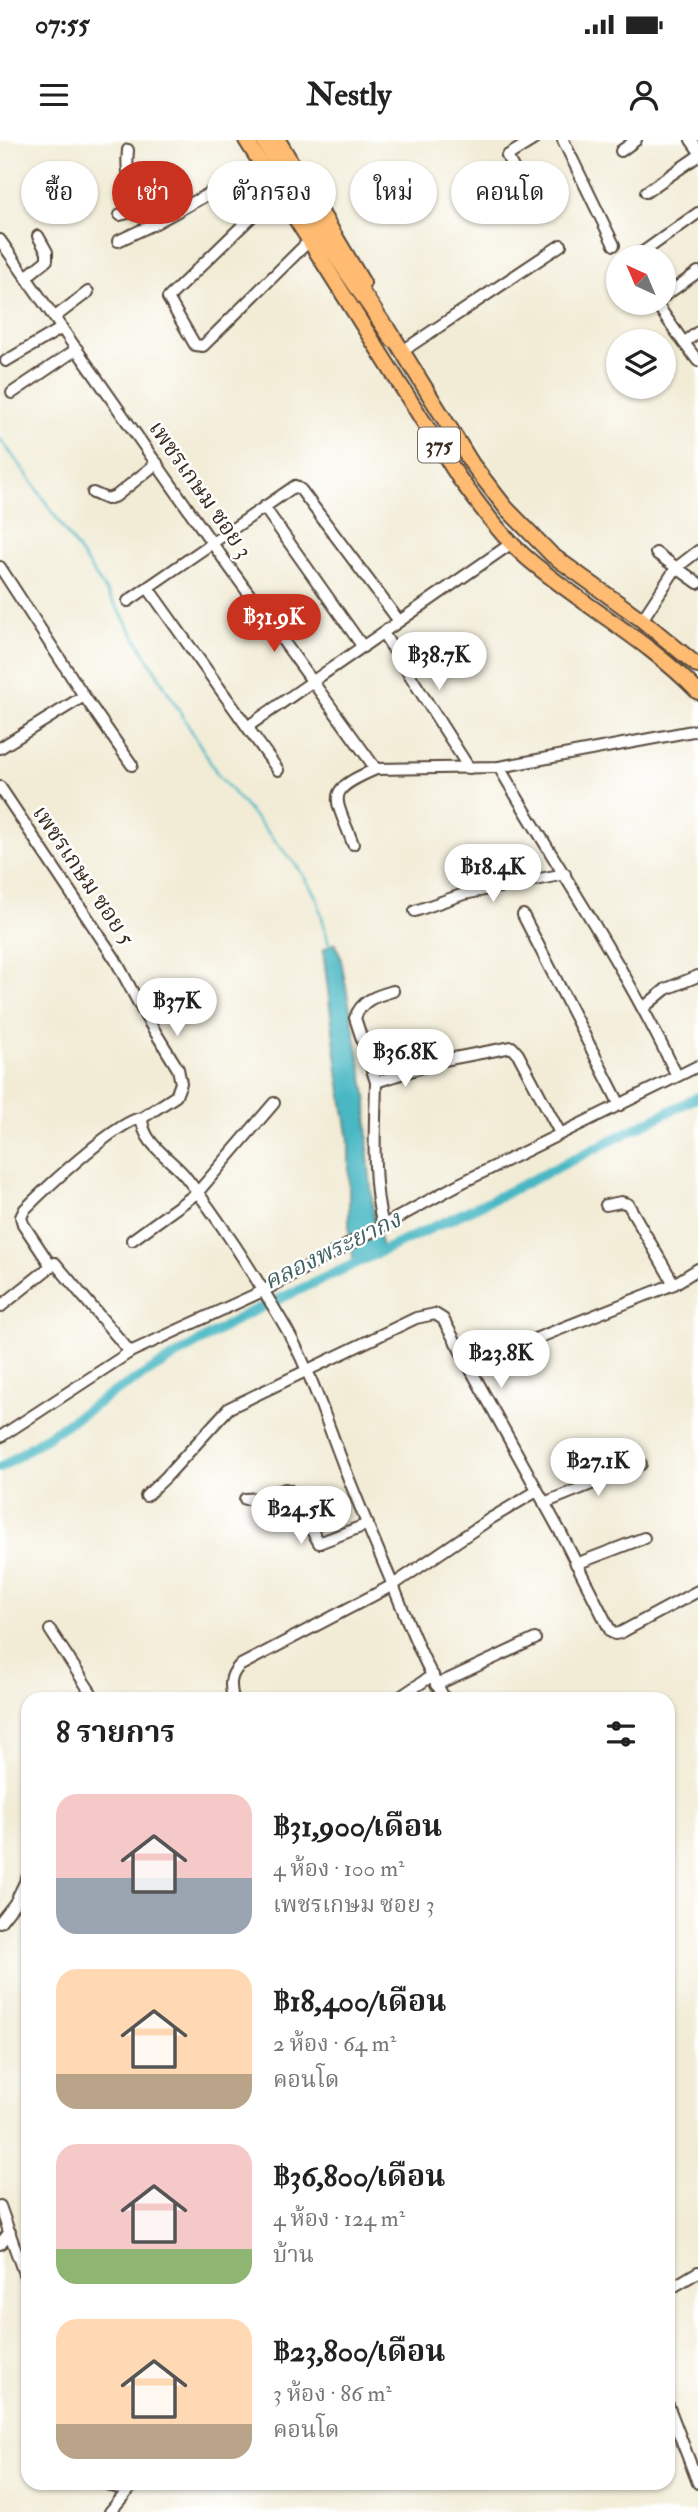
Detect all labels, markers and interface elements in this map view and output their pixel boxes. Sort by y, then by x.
text: 07:55 [35,9,90,41]
text: Nestly [307,75,391,115]
icon: menu [35,76,73,114]
icon: person [625,76,663,114]
chip: ซื้อ [21,161,98,224]
chip: เช่า [112,161,193,224]
chip: ตัวกรอง [207,161,336,224]
chip: ใหม่ [350,161,437,224]
chip: คอนโด [451,161,569,224]
north arrow [606,245,676,315]
map controls [606,245,676,399]
button: layers [606,329,676,399]
street label: เพชรเกษม ซอย 3 [142,415,259,564]
road number: 375 [418,428,460,462]
pin: ฿31.9K [217,594,331,654]
text: ฿31.9K [243,602,305,631]
pin: ฿38.7K [382,632,496,692]
text: ฿38.7K [408,640,470,669]
street label: เพชรเกษม ซอย 5 [26,800,141,951]
pin: ฿18.4K [436,844,550,904]
text: ฿18.4K [460,852,526,881]
pin: ฿37K [136,978,218,1038]
text: ฿37K [153,986,201,1015]
pin: ฿36.8K [348,1030,462,1089]
text: ฿36.8K [373,1037,437,1066]
water label: คลองพระยากง [258,1203,407,1297]
pin: ฿23.8K [444,1330,558,1390]
text: ฿23.8K [469,1338,533,1367]
pin: ฿27.1K [541,1438,655,1498]
text: ฿27.1K [566,1446,630,1475]
pin: ฿24.5K [244,1486,358,1546]
text: ฿24.5K [267,1494,335,1523]
text: 8 รายการ [56,1714,175,1751]
icon: filters [602,1715,640,1753]
text: ฿31,900/เดือน [273,1808,442,1845]
icon: home [112,1822,196,1906]
text: 4 ห้อง · 100 m² [273,1854,405,1883]
text: เพชรเกษม ซอย 3 [273,1890,435,1919]
text: ฿18,400/เดือน [273,1983,446,2020]
icon: home [112,1997,196,2081]
text: 2 ห้อง · 64 m² [273,2029,396,2058]
text: คอนโด [273,2065,340,2094]
text: ฿36,800/เดือน [273,2158,445,2195]
icon: home [112,2172,196,2256]
text: 4 ห้อง · 124 m² [273,2204,405,2233]
text: บ้าน [273,2240,314,2269]
text: ฿23,800/เดือน [273,2333,445,2370]
icon: home [112,2347,196,2431]
text: 3 ห้อง · 86 m² [273,2379,392,2408]
text: คอนโด [273,2415,340,2444]

